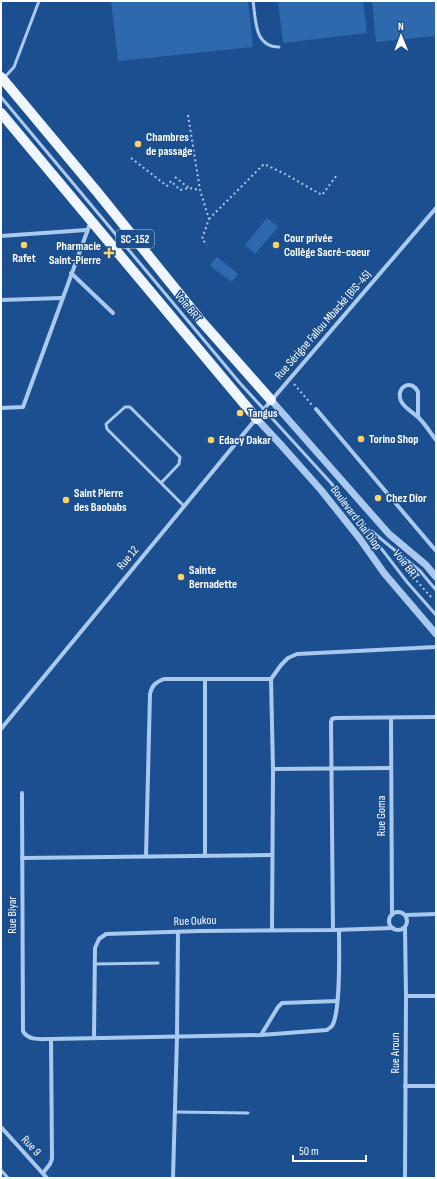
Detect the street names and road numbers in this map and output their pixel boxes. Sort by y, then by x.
road number: SC-152 [116,230,154,248]
street label: Rue Sérigne Fallou Mbacké (BIS-45) [271,267,375,383]
street label: Voie BRT [171,289,205,325]
street label: Boulevard Dial Diop [327,483,385,553]
street label: Rue 12 [114,543,142,573]
street label: Voie BRT [389,547,423,583]
street label: Rue Goma [374,795,389,836]
street label: Rue Biyar [5,896,20,934]
street label: Rue Oukou [173,913,217,929]
street label: Rue Aroun [388,1032,403,1074]
street label: Rue 9 [18,1133,44,1159]

